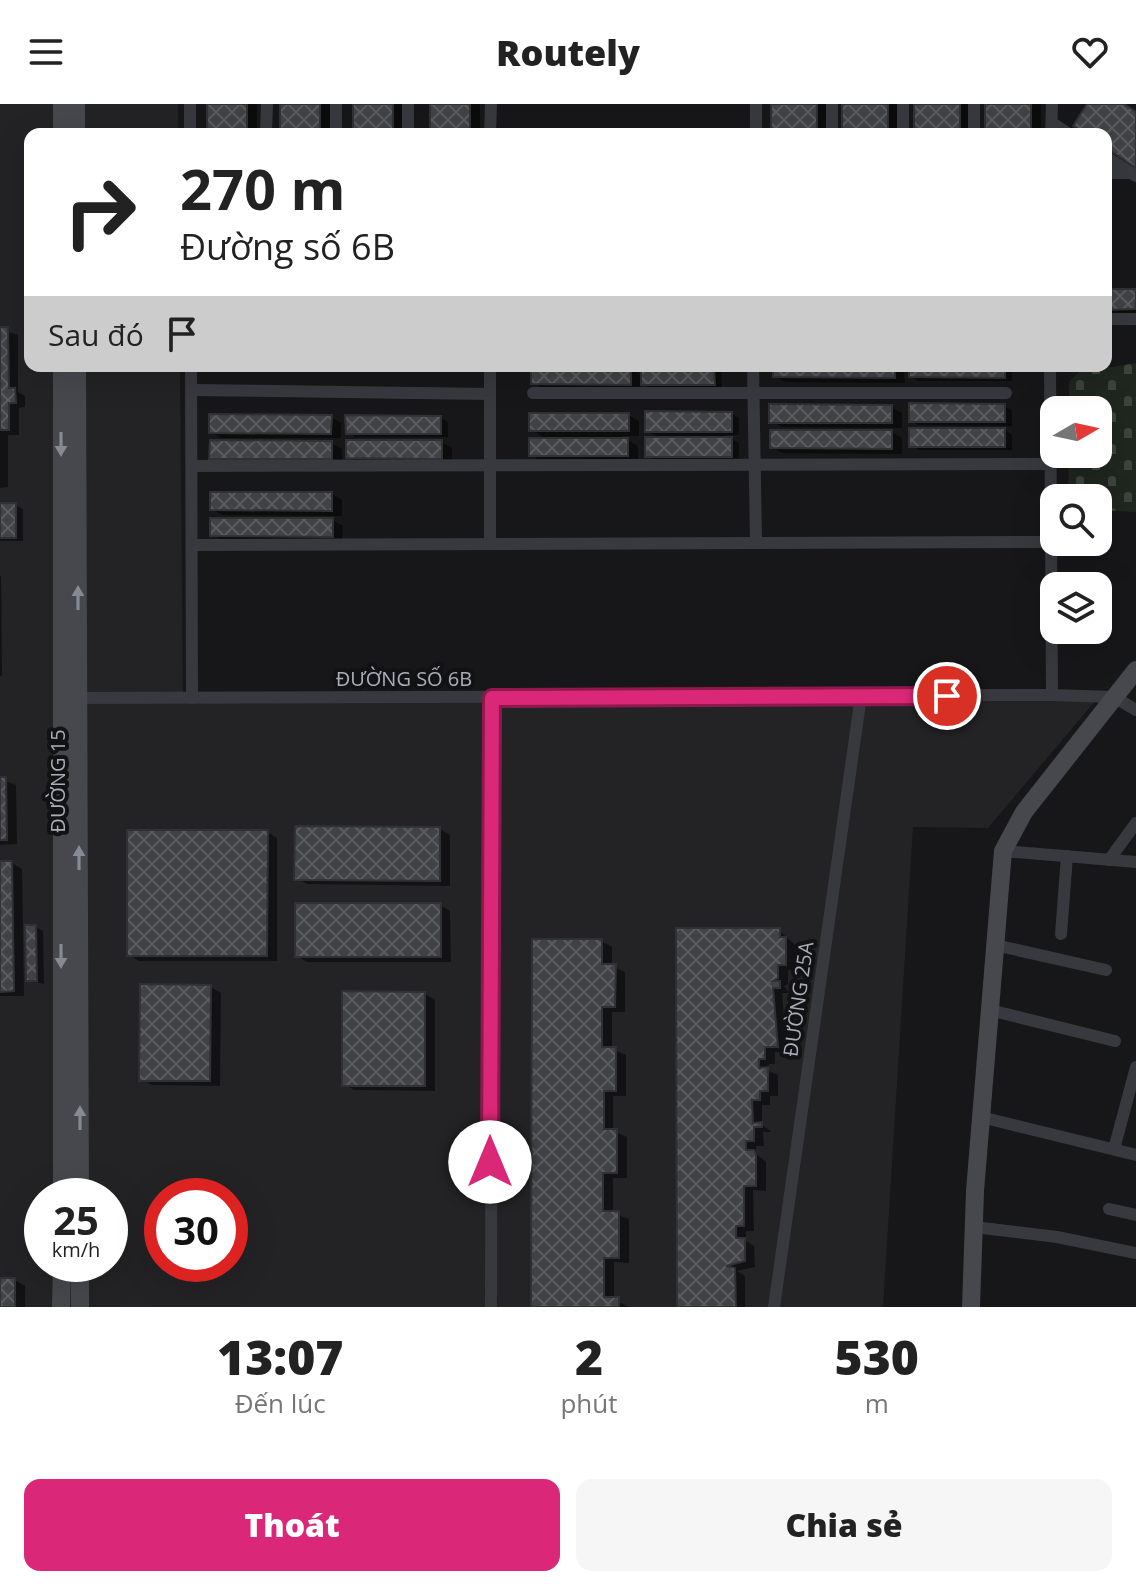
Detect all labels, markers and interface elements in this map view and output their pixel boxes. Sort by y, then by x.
text: Routely [496,28,640,77]
icon: menu [24,30,68,74]
icon: heart [1068,30,1112,74]
text: 270 m [180,150,346,226]
icon: right [48,160,152,264]
text: Đường số 6B [180,222,395,271]
icon: arrive [160,312,204,356]
text: Sau đó [48,314,144,355]
north arrow [1040,396,1112,468]
map controls [1040,396,1112,644]
one-way arrow [55,432,68,457]
button: search [1040,484,1112,556]
button: layers [1040,572,1112,644]
one-way arrow [72,585,84,610]
pin [913,662,981,730]
street label: ĐƯỜNG SỐ 6B [336,665,472,692]
icon: arrive [925,674,969,718]
street label: ĐƯỜNG 15 [44,729,71,833]
one-way arrow [73,845,85,870]
street label: ĐƯỜNG 25A [777,939,819,1058]
one-way arrow [55,944,67,969]
one-way arrow [74,1105,86,1130]
position arrow [448,1120,532,1204]
speed limit sign: 30 [144,1178,248,1282]
text: 25 [53,1192,99,1247]
text: km/h [52,1236,100,1263]
text: 13:07 [217,1324,343,1389]
text: 2 [575,1324,603,1389]
text: 530 [835,1324,919,1389]
text: Đến lúc [235,1385,326,1421]
text: phút [560,1385,618,1421]
text: m [865,1385,889,1421]
button: Thoát [24,1479,560,1571]
button: Chia sẻ [576,1479,1112,1571]

